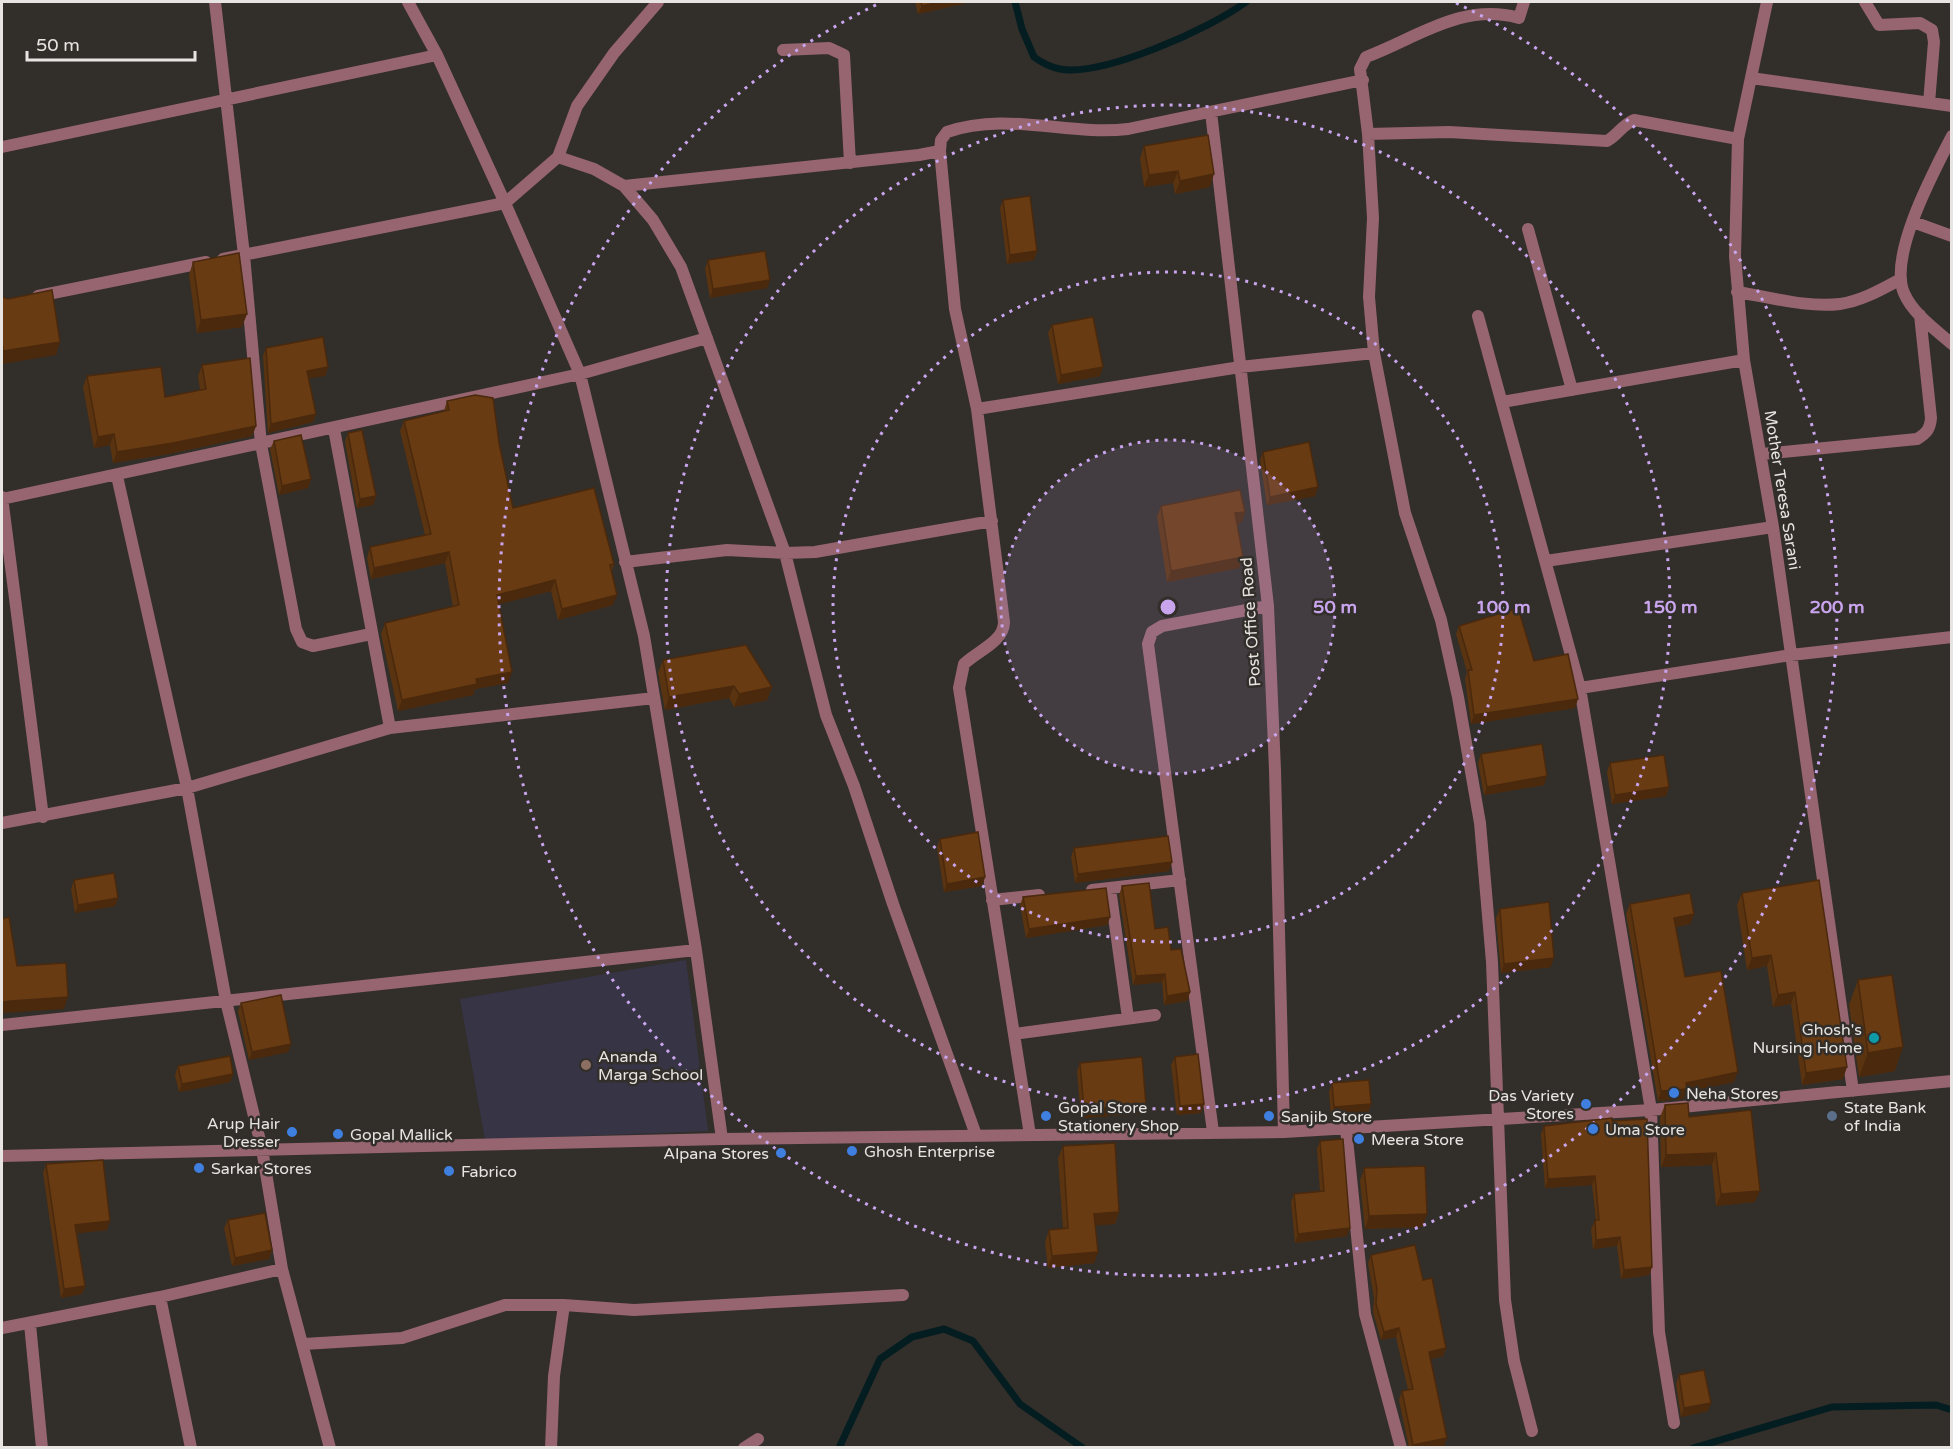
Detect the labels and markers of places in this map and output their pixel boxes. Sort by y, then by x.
centre of rings [1158,597,1178,617]
place label: Ghosh's Nursing Home [1752,1020,1862,1058]
marker: Ghosh's Nursing Home [1867,1031,1881,1045]
place label: Ananda Marga School [598,1047,703,1085]
marker: Ananda Marga School [579,1058,593,1072]
place label: Neha Stores [1686,1084,1778,1104]
place label: Das Variety Stores [1488,1086,1574,1124]
marker: Neha Stores [1667,1086,1681,1100]
marker: Das Variety Stores [1579,1097,1593,1111]
place label: Gopal Store Stationery Shop [1058,1098,1179,1136]
place label: State Bank of India [1844,1098,1926,1136]
place label: Sanjib Store [1281,1107,1372,1127]
marker: Gopal Store Stationery Shop [1039,1109,1053,1123]
marker: Sanjib Store [1262,1109,1276,1123]
marker: State Bank of India [1825,1109,1839,1123]
place label: Arup Hair Dresser [207,1114,281,1152]
place label: Uma Store [1605,1120,1685,1140]
marker: Uma Store [1586,1122,1600,1136]
marker: Arup Hair Dresser [285,1125,299,1139]
place label: Gopal Mallick [350,1125,453,1145]
marker: Gopal Mallick [331,1127,345,1141]
place label: Meera Store [1371,1130,1464,1150]
marker: Meera Store [1352,1132,1366,1146]
place label: Ghosh Enterprise [864,1142,995,1162]
place label: Alpana Stores [663,1144,769,1164]
marker: Ghosh Enterprise [845,1144,859,1158]
marker: Alpana Stores [774,1146,788,1160]
place label: Sarkar Stores [211,1159,312,1179]
marker: Sarkar Stores [192,1161,206,1175]
place label: Fabrico [461,1162,517,1182]
marker: Fabrico [442,1164,456,1178]

